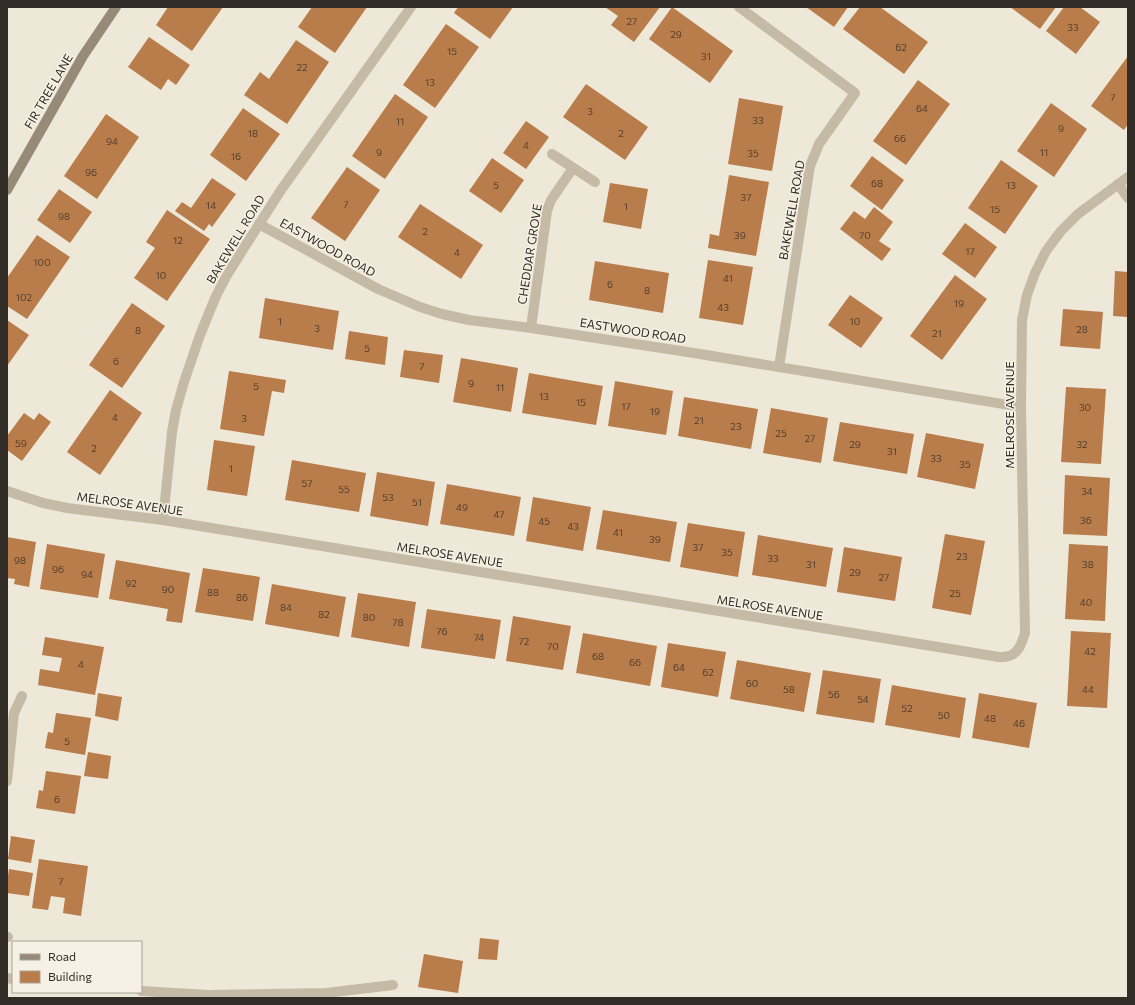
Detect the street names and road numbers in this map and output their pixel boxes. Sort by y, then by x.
street label: FIR TREE LANE [21,51,75,131]
street label: BAKEWELL ROAD [775,159,807,261]
street label: BAKEWELL ROAD [203,192,267,286]
street label: CHEDDAR GROVE [514,203,544,305]
street label: EASTWOOD ROAD [278,215,378,279]
street label: EASTWOOD ROAD [579,315,687,345]
street label: MELROSE AVENUE [1002,361,1016,469]
street label: MELROSE AVENUE [76,489,184,517]
street label: MELROSE AVENUE [396,539,504,569]
street label: MELROSE AVENUE [716,592,824,622]

